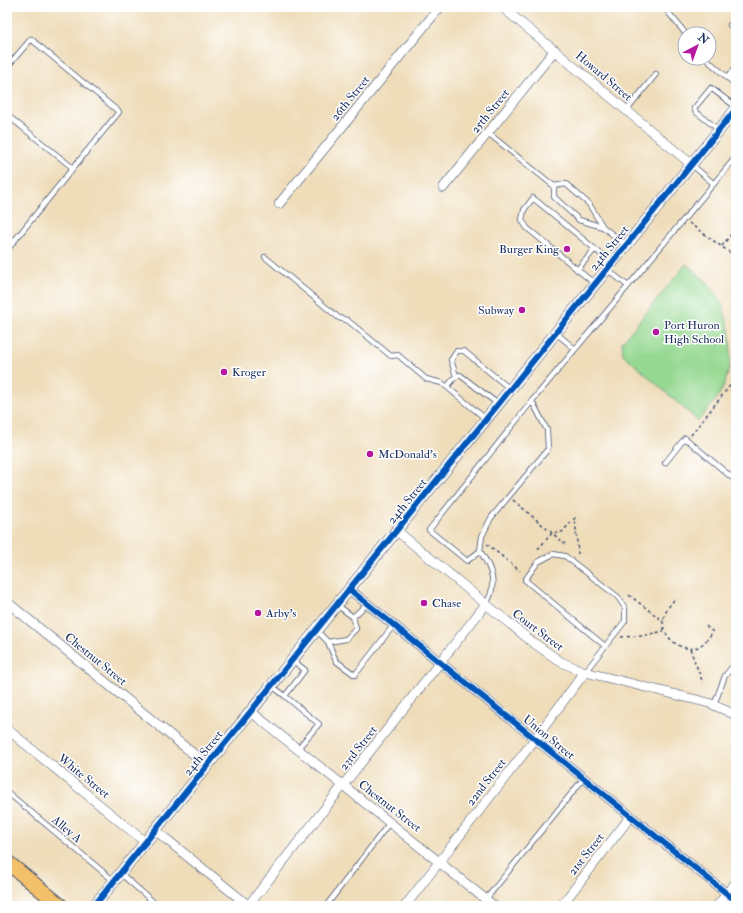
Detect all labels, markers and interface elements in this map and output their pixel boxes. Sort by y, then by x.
north arrow [677,26,717,66]
text: N [694,30,712,48]
street label: Howard Street [572,48,635,105]
street label: 26th Street [328,73,373,124]
street label: 25th Street [468,86,513,137]
street label: 24th Street [587,222,632,274]
place label: Burger King [499,242,560,257]
marker: Burger King [562,244,572,254]
place label: Subway [478,303,515,318]
marker: Subway [517,305,527,315]
place label: Port Huron High School [664,318,724,347]
marker: Port Huron High School [651,327,661,337]
place label: Kroger [232,365,267,380]
marker: Kroger [219,367,229,377]
place label: McDonald's [378,447,437,462]
marker: McDonald's [365,449,375,459]
street label: 24th Street [385,475,430,527]
place label: Chase [432,596,461,611]
marker: Chase [419,598,429,608]
place label: Arby's [265,606,296,621]
street label: Court Street [509,606,566,655]
marker: Arby's [253,608,263,618]
street label: Chestnut Street [62,630,130,689]
street label: Union Street [520,712,578,763]
street label: 23rd Street [336,723,381,774]
street label: 24th Street [181,727,226,779]
street label: White Street [54,750,113,802]
street label: 22nd Street [463,756,510,809]
street label: Chestnut Street [355,777,424,836]
street label: Alley A [48,812,85,846]
street label: 21st Street [565,830,608,879]

